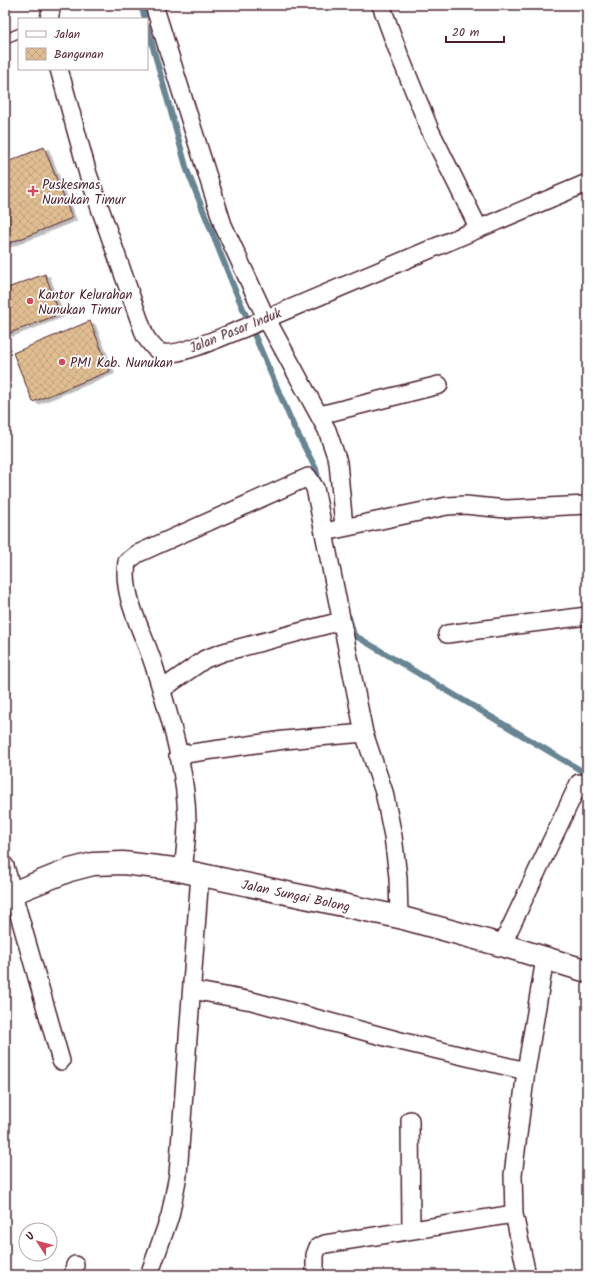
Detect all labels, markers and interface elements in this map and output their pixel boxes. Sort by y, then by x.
legend [18,18,148,70]
scale bar [446,18,504,44]
text: 20 m [452,23,480,42]
text: Jalan [54,25,80,44]
text: Bangunan [54,45,104,64]
place label: Puskesmas Nunukan Timur [42,175,126,211]
marker: Puskesmas Nunukan Timur [27,185,39,197]
place label: Kantor Kelurahan Nunukan Timur [38,285,133,321]
marker: Kantor Kelurahan Nunukan Timur [25,296,35,306]
street label: Jalan Pasar Induk [186,303,286,359]
place label: PMI Kab. Nunukan [70,353,173,374]
marker: PMI Kab. Nunukan [57,357,67,367]
street label: Jalan Sungai Bolong [239,875,352,918]
north arrow [18,1222,58,1262]
text: U [22,1228,40,1245]

